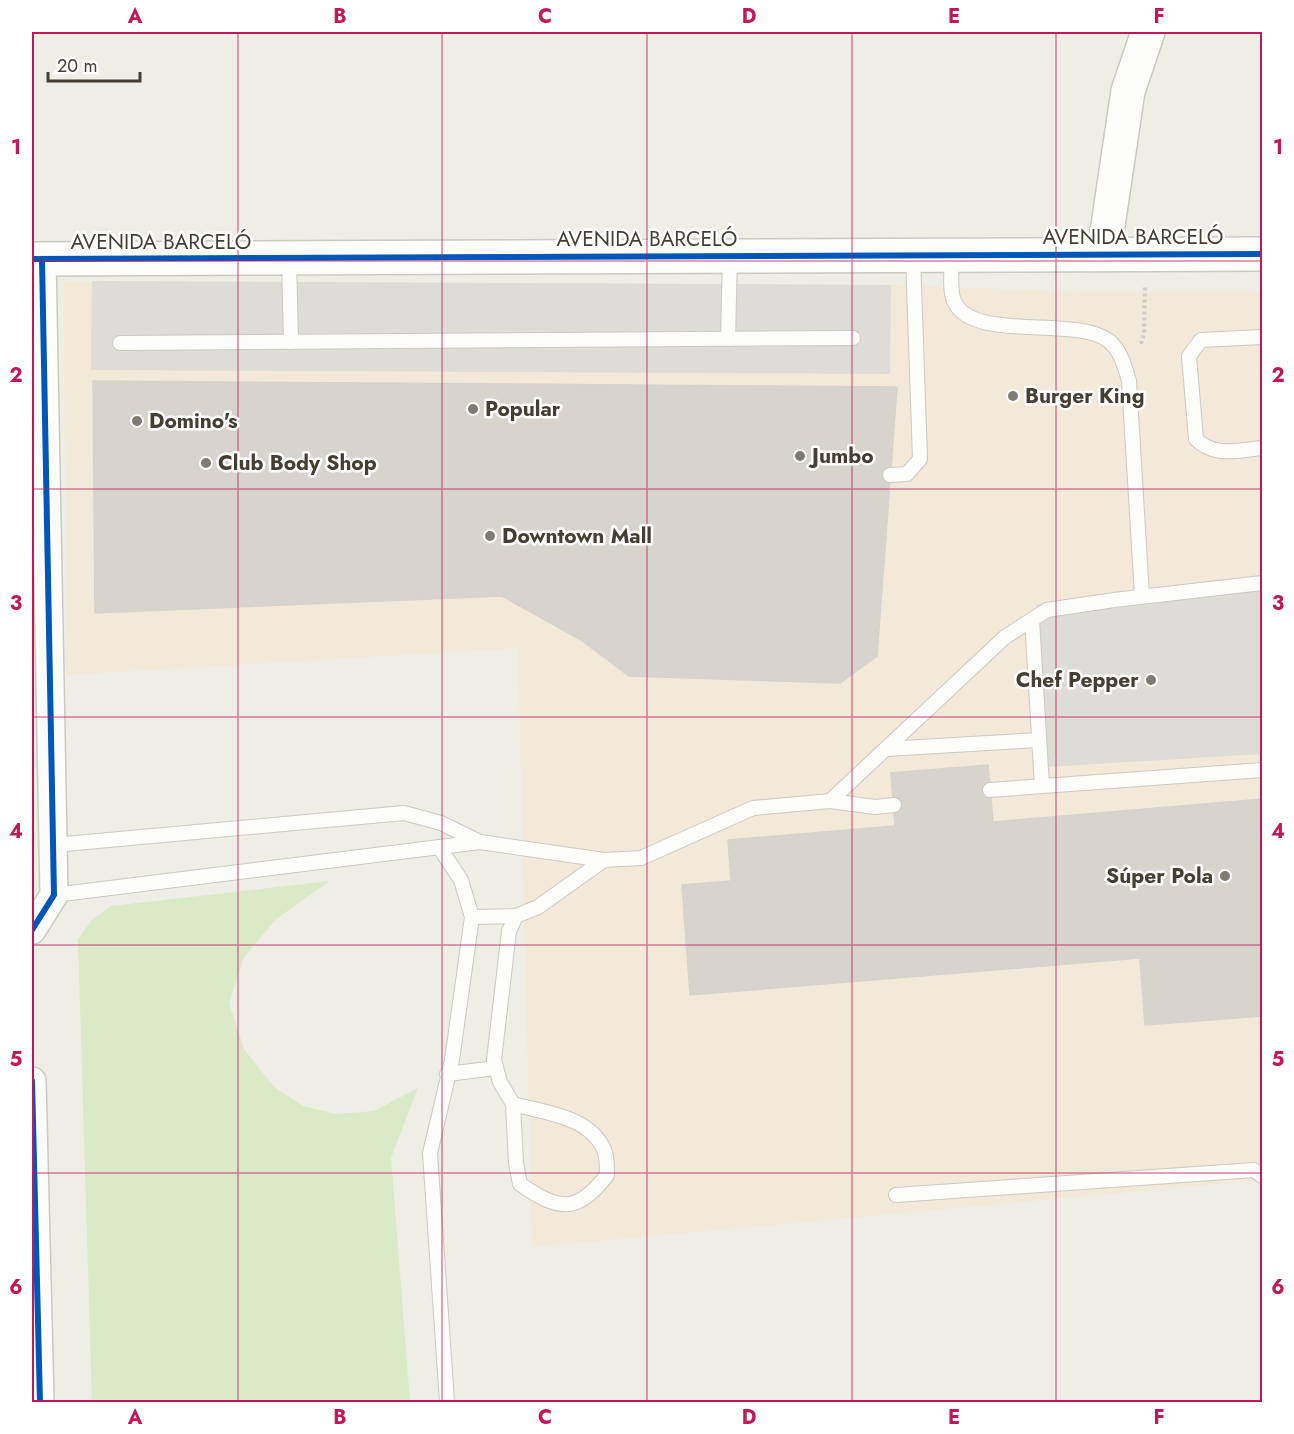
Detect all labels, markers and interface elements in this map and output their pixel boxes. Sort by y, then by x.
text: A [127,2,143,31]
text: B [333,2,347,31]
text: C [538,2,552,31]
text: D [742,2,756,31]
text: E [948,2,960,31]
text: F [1153,2,1165,31]
scale bar [48,45,140,83]
text: 20 m [57,53,97,79]
text: 1 [11,133,21,162]
text: 1 [1273,133,1283,162]
street label: AVENIDA BARCELÓ [1043,222,1223,252]
street label: AVENIDA BARCELÓ [557,224,737,254]
street label: AVENIDA BARCELÓ [71,227,251,257]
text: 2 [9,361,23,390]
text: 2 [1271,361,1285,390]
place label: Burger King [1025,381,1144,411]
marker: Burger King [1006,389,1020,403]
place label: Popular [485,394,561,424]
marker: Popular [466,402,480,416]
place label: Domino's [149,406,238,436]
marker: Domino's [130,414,144,428]
place label: Jumbo [808,441,874,471]
place label: Club Body Shop [218,448,377,478]
marker: Jumbo [793,449,807,463]
marker: Club Body Shop [199,456,213,470]
place label: Downtown Mall [502,521,652,551]
marker: Downtown Mall [483,529,497,543]
text: 3 [10,589,22,618]
text: 3 [1272,589,1284,618]
place label: Chef Pepper [1016,665,1139,695]
marker: Chef Pepper [1144,673,1158,687]
text: 4 [9,817,23,846]
text: 4 [1271,817,1285,846]
place label: Súper Pola [1106,861,1213,891]
marker: Súper Pola [1218,869,1232,883]
text: 5 [10,1045,23,1074]
text: 5 [1272,1045,1285,1074]
text: 6 [9,1273,23,1302]
text: 6 [1271,1273,1285,1302]
text: A [127,1403,143,1432]
text: B [333,1403,347,1432]
text: C [538,1403,552,1432]
text: D [742,1403,756,1432]
text: E [948,1403,960,1432]
text: F [1153,1403,1165,1432]

